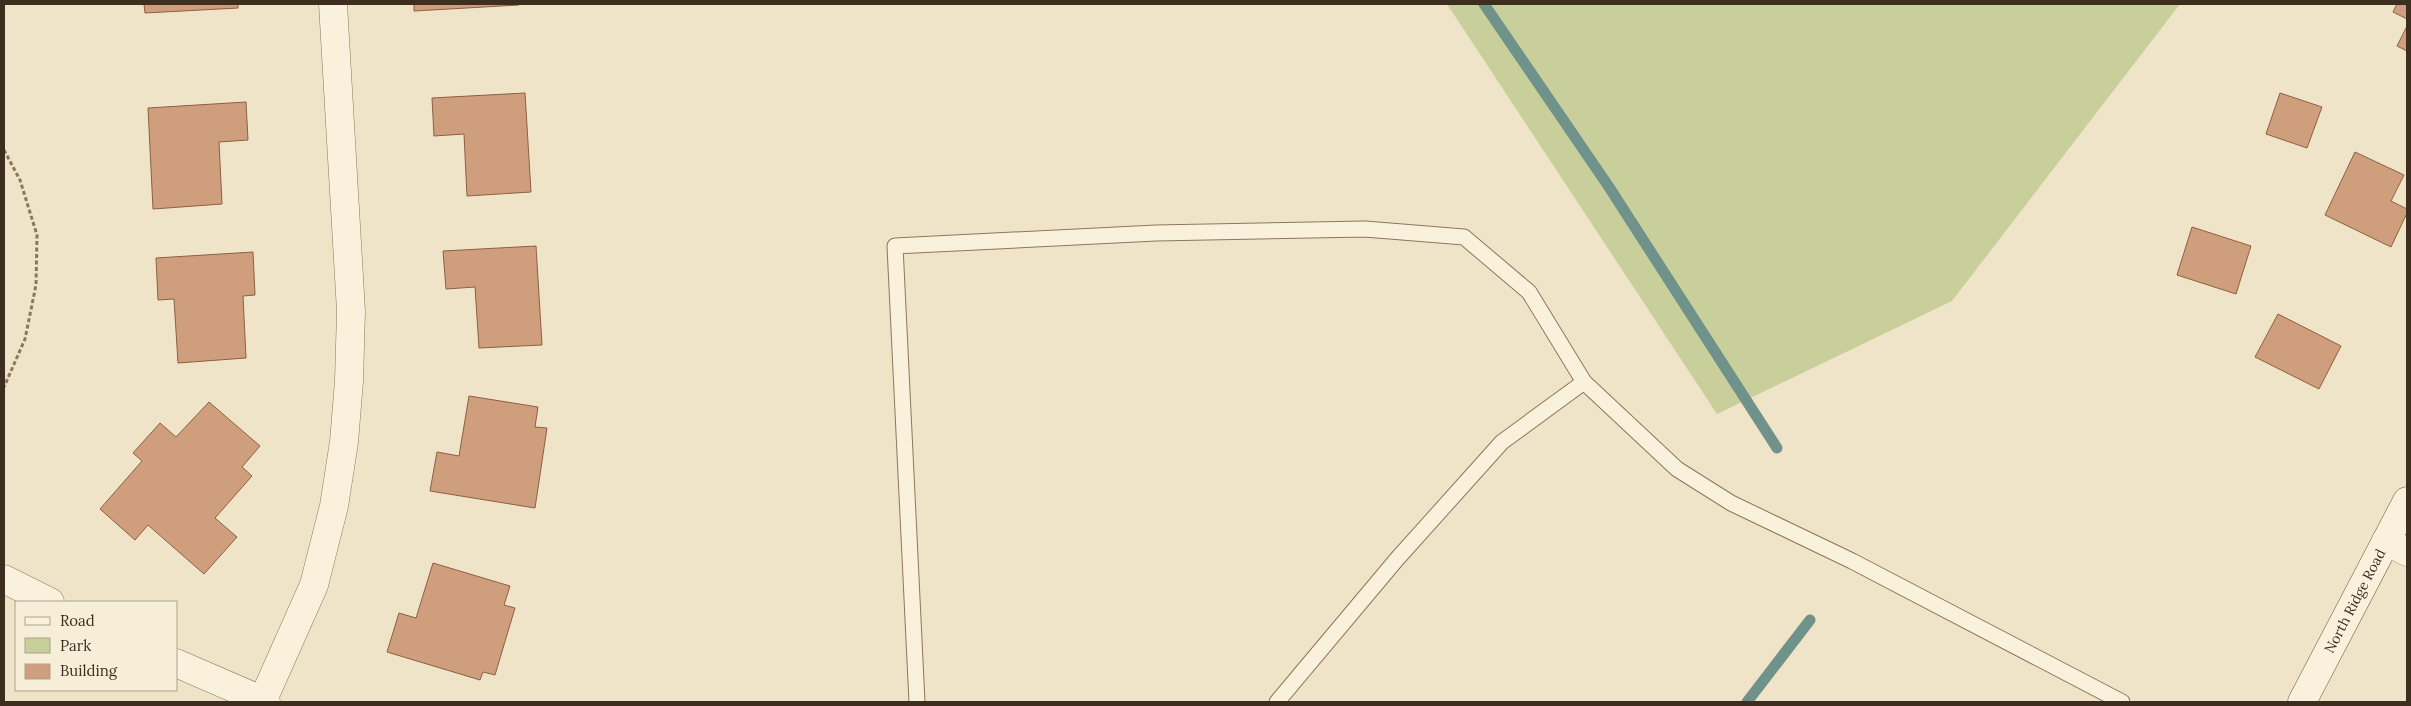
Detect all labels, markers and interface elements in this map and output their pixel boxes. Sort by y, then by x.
street label: North Ridge Road [2320,546,2389,656]
legend [15,601,178,691]
text: Road [60,611,95,630]
text: Park [60,636,91,655]
text: Building [60,661,118,680]

